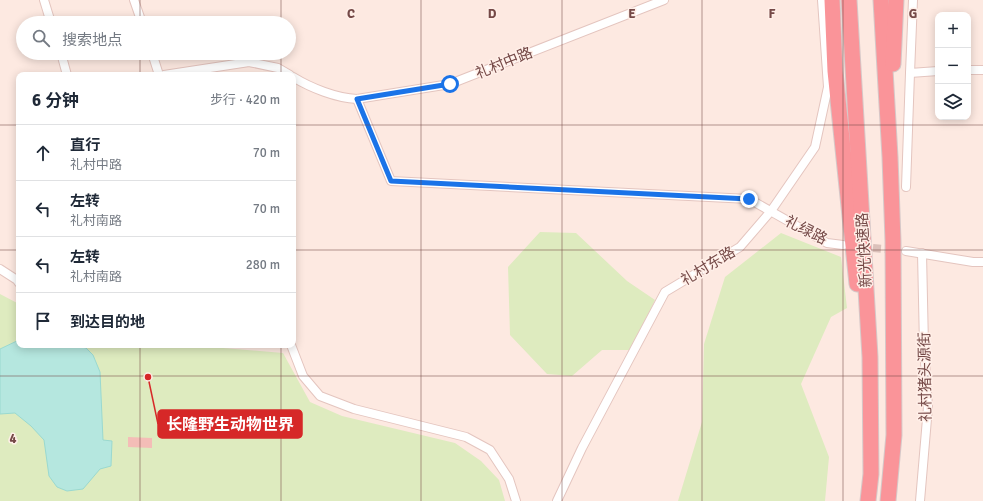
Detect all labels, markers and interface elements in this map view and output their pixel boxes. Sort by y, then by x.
text: C [347,6,355,22]
text: D [488,6,497,22]
text: E [628,6,636,22]
text: F [769,6,776,22]
text: G [909,6,917,22]
map controls [935,12,971,120]
button: + [935,12,971,48]
search box [16,16,296,60]
icon: search [30,27,52,49]
text: 搜索地点 [62,31,122,49]
street label: 礼村中路 [473,43,535,83]
button: − [935,48,971,84]
route start [441,75,459,93]
button: layers [935,84,971,120]
text: 6 分钟 [32,90,79,111]
text: 步行 · 420 m [210,92,280,108]
text: 直行 [70,136,100,154]
icon: ahead [32,142,54,164]
text: 70 m [253,145,280,161]
text: 礼村中路 [70,157,122,173]
route end [740,190,758,208]
text: 左转 [70,192,100,210]
icon: left [32,198,54,220]
text: 70 m [253,201,280,217]
street label: 礼绿路 [782,212,830,248]
street label: 新光快速路 [853,212,875,288]
text: 礼村南路 [70,213,122,229]
street label: 礼村东路 [678,243,738,289]
text: 左转 [70,248,100,266]
icon: left [32,254,54,276]
text: 280 m [246,257,280,273]
text: 礼村南路 [70,269,122,285]
icon: arrive [32,310,54,332]
text: 到达目的地 [70,313,145,331]
street label: 礼村猪头源街 [915,332,935,422]
callout: 长隆野生动物世界 [158,410,302,438]
text: 长隆野生动物世界 [166,415,294,435]
text: 4 [9,431,17,447]

